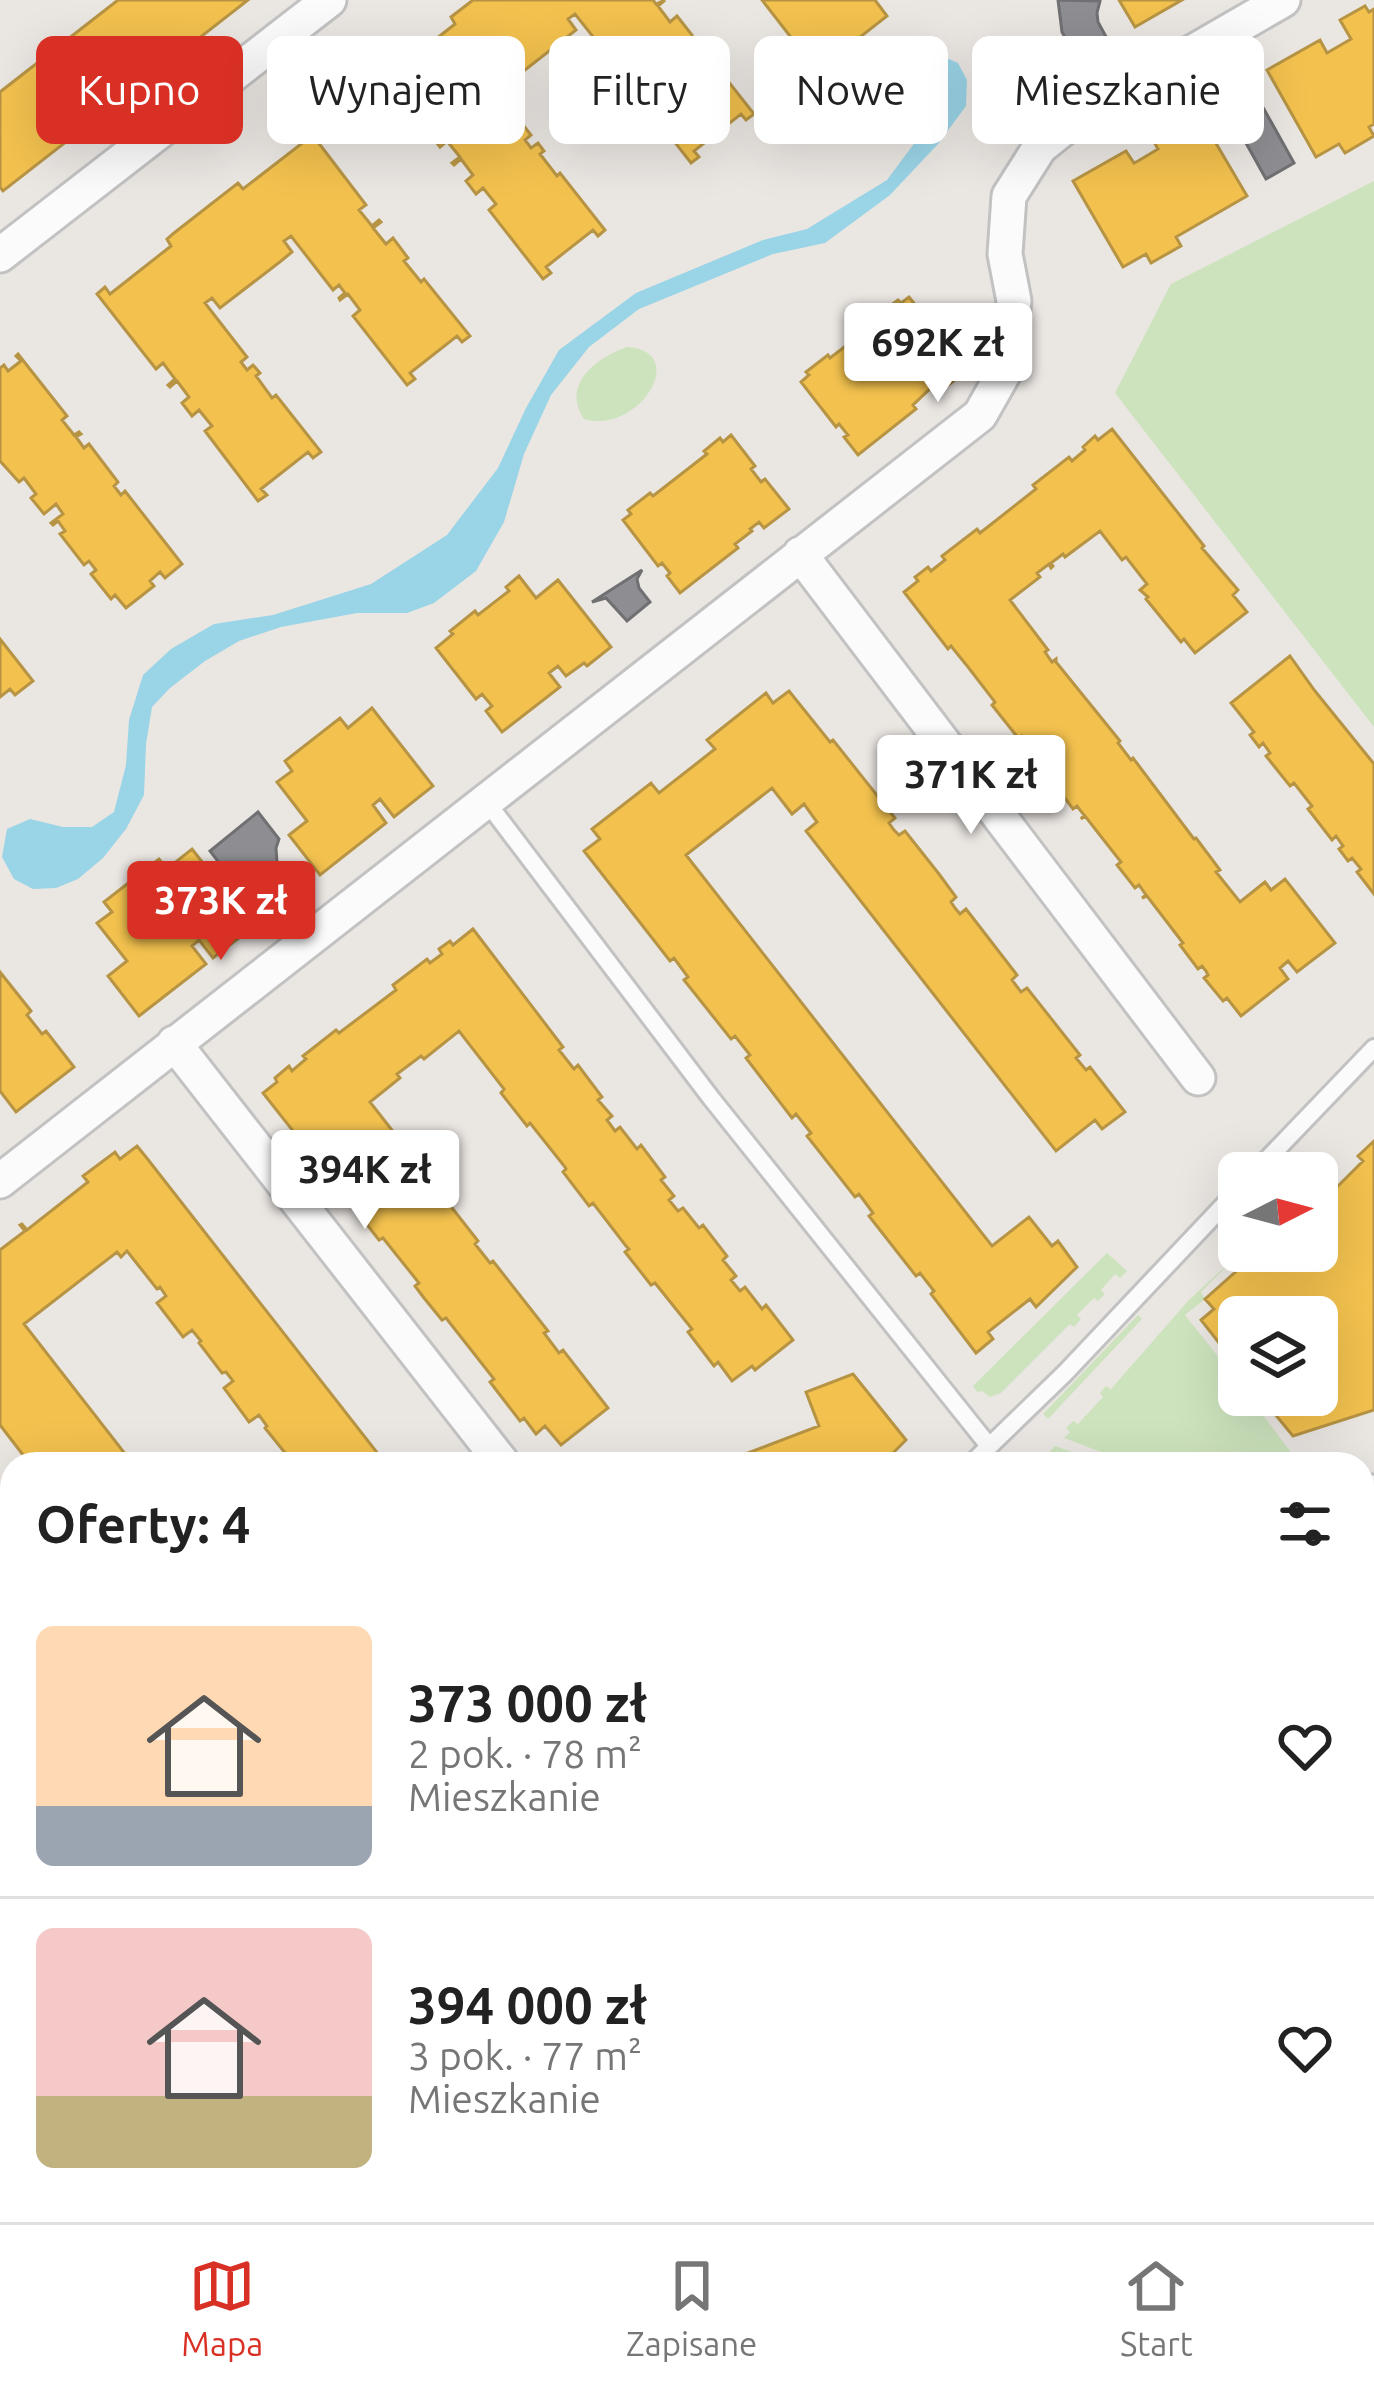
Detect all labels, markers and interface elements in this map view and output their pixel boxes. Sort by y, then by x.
chip: Kupno [36,36,243,144]
chip: Wynajem [267,36,525,144]
chip: Filtry [549,36,730,144]
chip: Nowe [754,36,948,144]
chip: Mieszkanie [972,36,1264,144]
pin: 692K zł [827,303,1049,405]
text: 692K zł [871,320,1005,363]
pin: 371K zł [860,735,1082,837]
text: 371K zł [904,752,1038,795]
pin: 373K zł [110,861,332,963]
text: 373K zł [154,878,288,921]
pin: 394K zł [254,1130,476,1232]
text: 394K zł [298,1147,432,1190]
north arrow [1218,1152,1338,1272]
map controls [1218,1152,1338,1416]
button: layers [1218,1296,1338,1416]
icon: filters [1272,1491,1338,1557]
text: Oferty: 4 [36,1495,251,1553]
icon: home [132,1674,276,1818]
text: 373 000 zł [408,1674,647,1732]
icon: heart [1272,1713,1338,1779]
text: 2 pok. · 78 m² [408,1732,642,1775]
text: Mieszkanie [408,1775,601,1818]
icon: home [132,1976,276,2120]
text: 394 000 zł [408,1976,647,2034]
icon: heart [1272,2015,1338,2081]
text: 3 pok. · 77 m² [408,2034,642,2077]
text: Mieszkanie [408,2077,601,2120]
tab: Mapa [181,2253,263,2362]
tab: Zapisane [626,2253,757,2362]
tab: Start [1120,2253,1193,2362]

